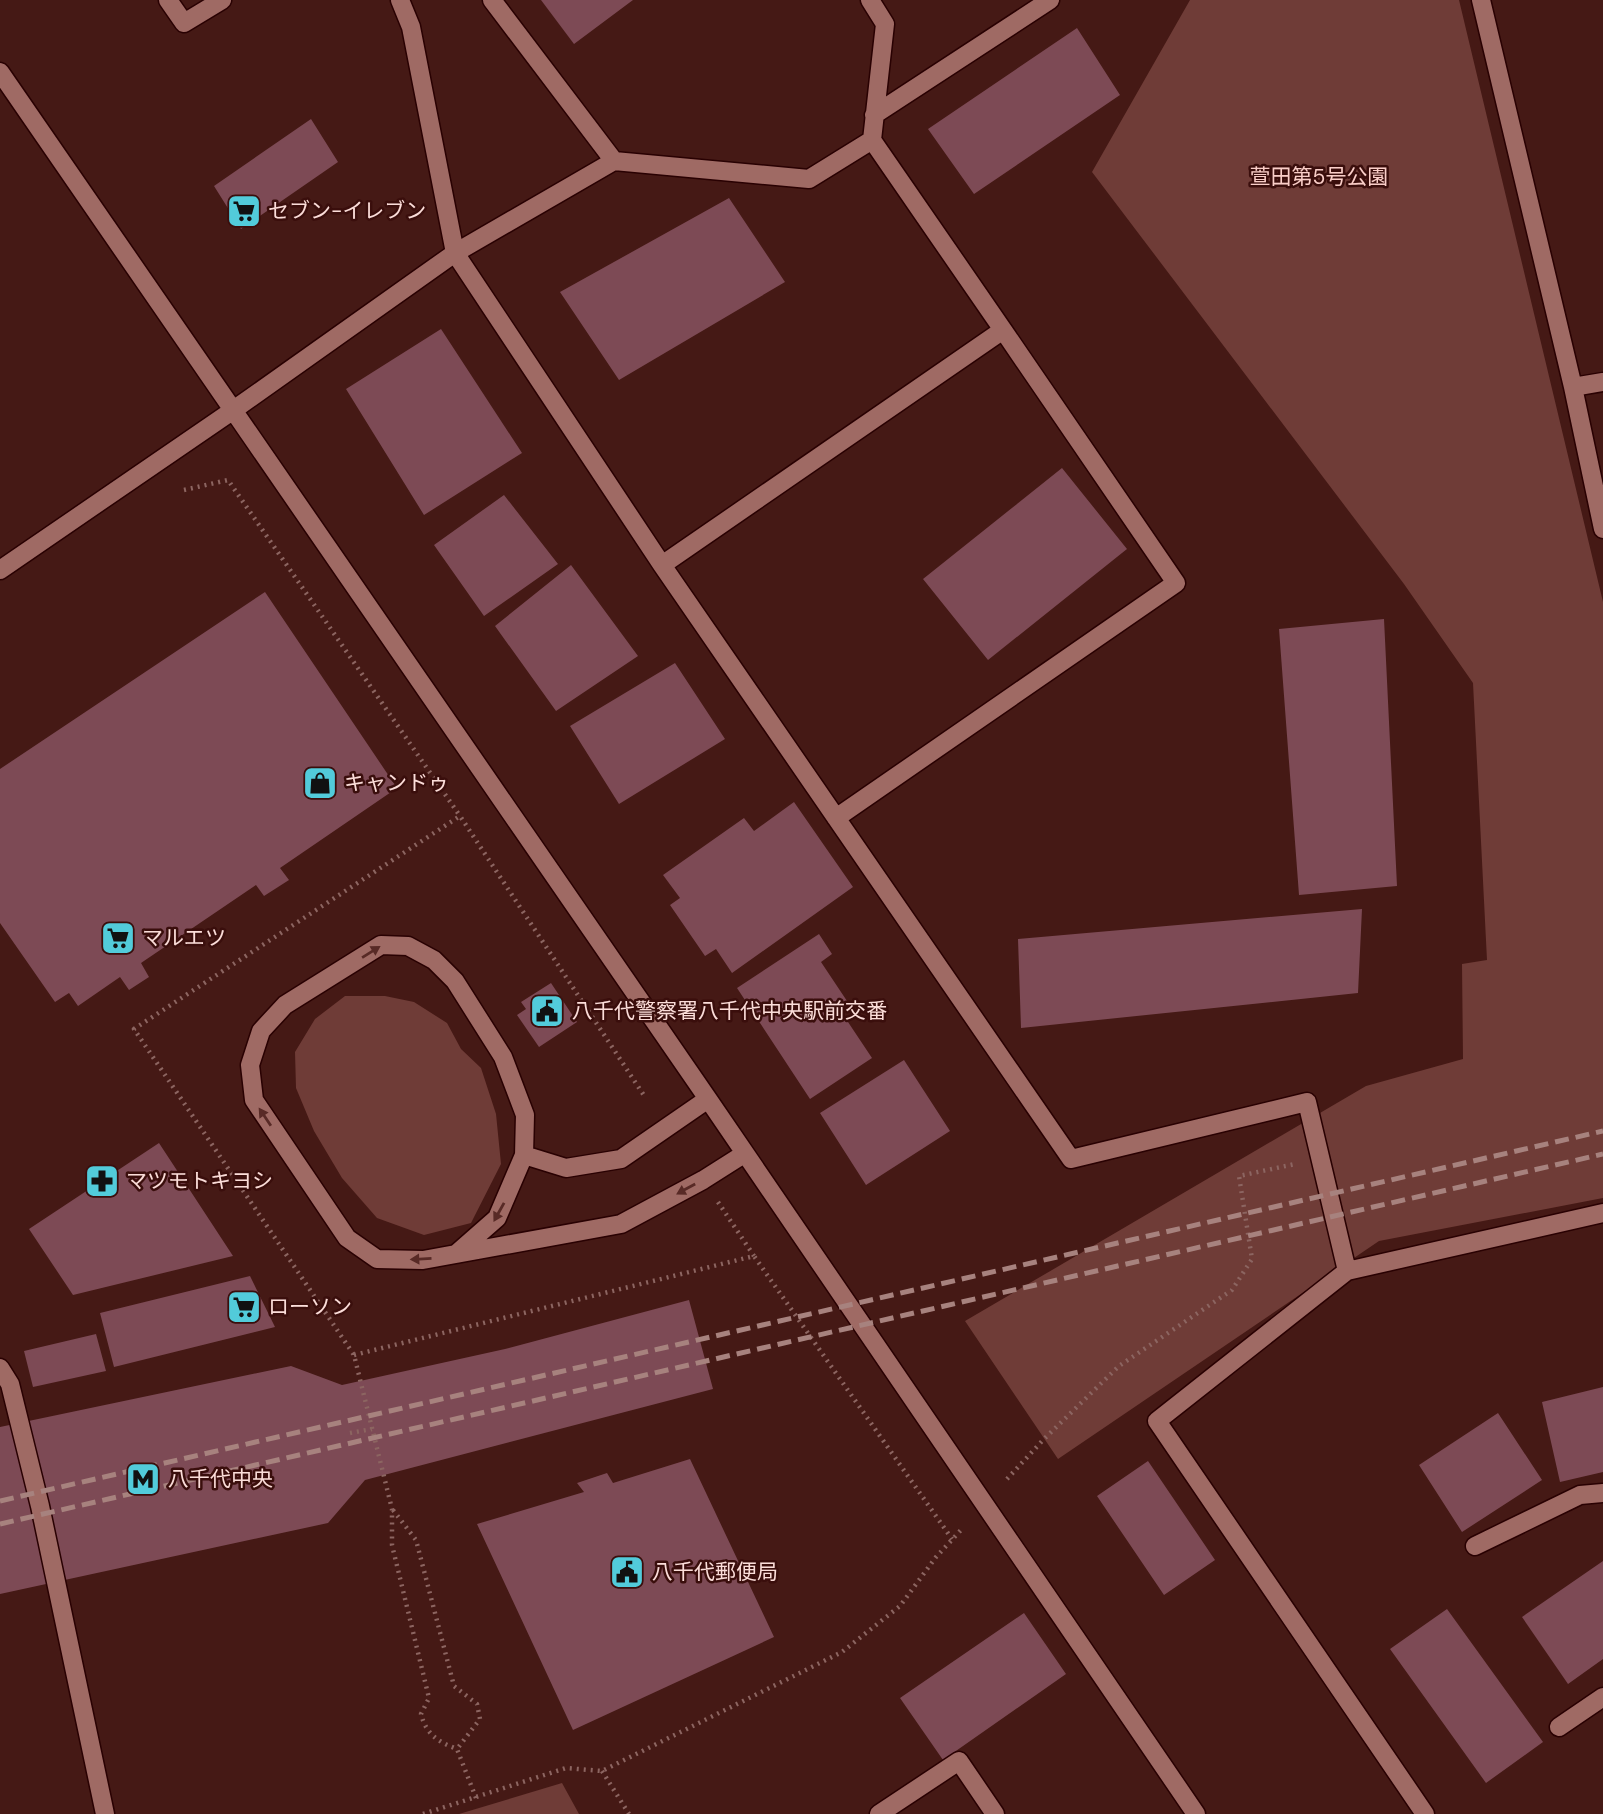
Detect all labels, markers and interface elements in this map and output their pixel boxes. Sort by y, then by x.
park label: 萱田第5号公園 [1250,163,1388,191]
supermarket icon: セブン-イレブン [225,192,263,230]
place label: セブン-イレブン [268,197,426,225]
shop icon: キャンドゥ [301,764,339,802]
place label: キャンドゥ [344,769,449,797]
supermarket icon: マルエツ [99,919,137,957]
place label: マルエツ [142,924,226,952]
one-way arrow [361,945,380,958]
public building icon: 八千代警察署八千代中央駅前交番 [528,992,566,1030]
place label: 八千代警察署八千代中央駅前交番 [572,997,887,1025]
one-way arrow [259,1107,272,1126]
pharmacy icon: マツモトキヨシ [83,1162,121,1200]
place label: マツモトキヨシ [126,1167,273,1195]
one-way arrow [676,1183,696,1195]
one-way arrow [493,1202,505,1221]
one-way arrow [410,1253,432,1264]
supermarket icon: ローソン [225,1288,263,1326]
place label: ローソン [268,1293,352,1321]
metro station icon: 八千代中央 [124,1460,162,1498]
place label: 八千代中央 [168,1465,273,1493]
public building icon: 八千代郵便局 [608,1553,646,1591]
place label: 八千代郵便局 [652,1558,778,1586]

